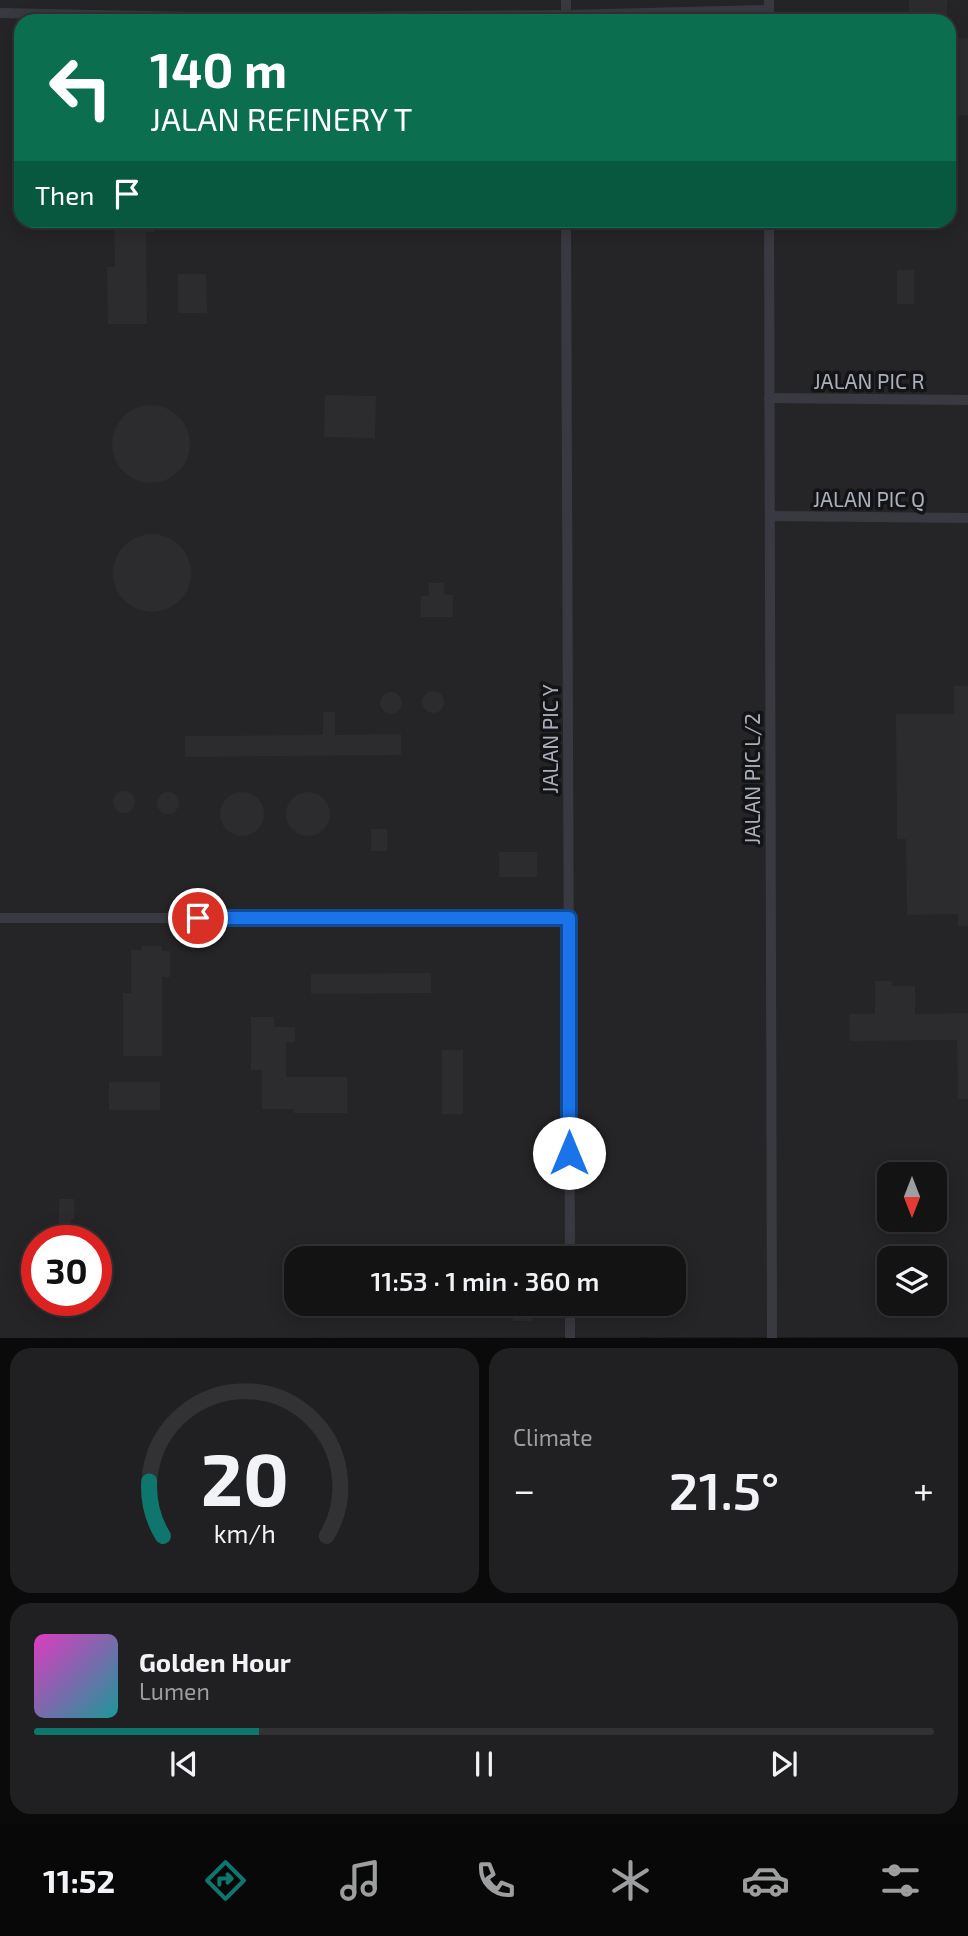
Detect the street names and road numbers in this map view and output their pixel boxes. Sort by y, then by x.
street label: JALAN PIC R [813,368,925,393]
street label: JALAN PIC Q [813,486,925,512]
street label: JALAN PIC Y [537,684,562,794]
street label: JALAN PIC L/2 [739,713,764,845]

